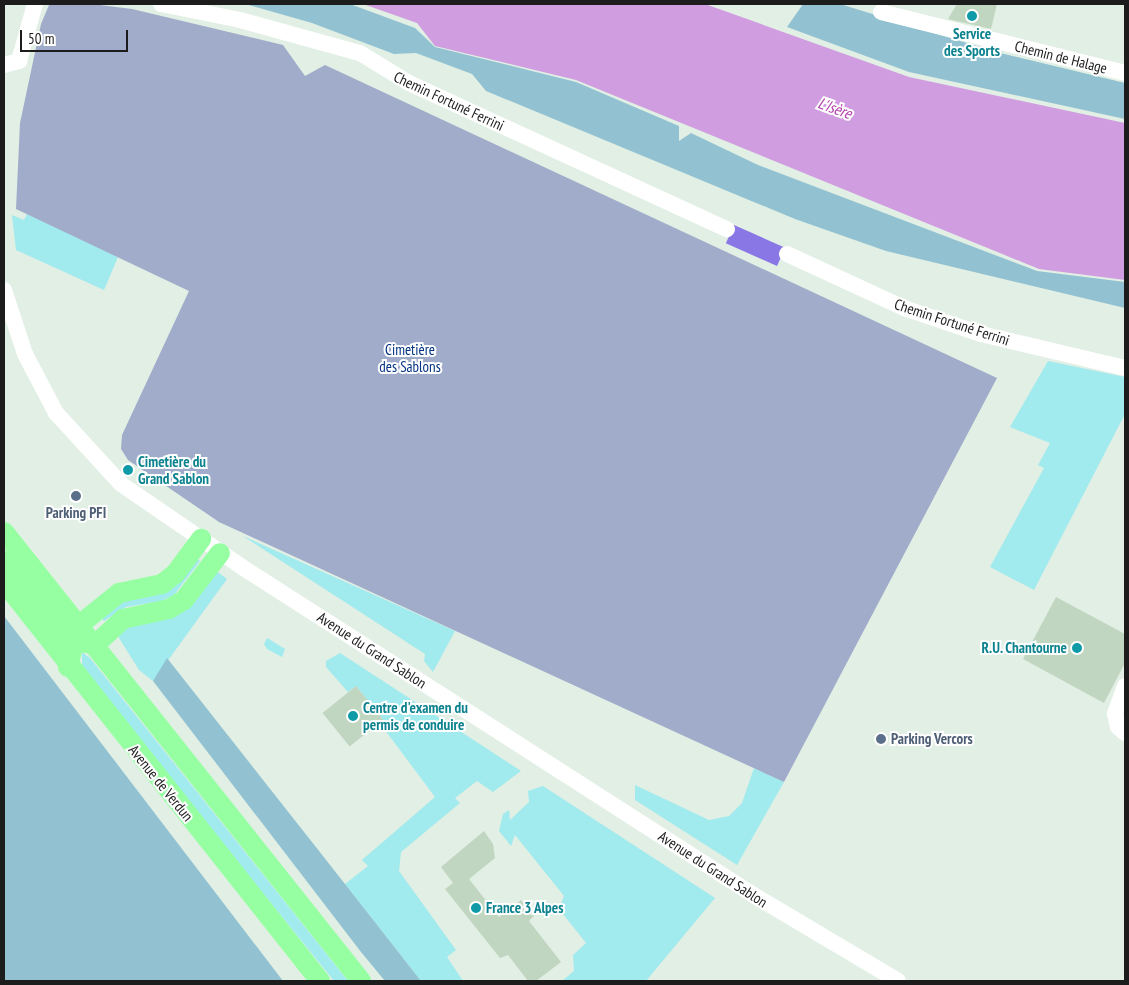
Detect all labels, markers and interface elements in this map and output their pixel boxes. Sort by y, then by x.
marker: Service des Sports [966,10,978,22]
scale bar [22,20,130,52]
place label: Service des Sports [944,24,1000,59]
text: 50 m [28,29,54,48]
street label: Chemin de Halage [1013,37,1109,77]
street label: Chemin Fortuné Ferrini [391,68,507,134]
water label: L'Isère [815,93,855,123]
street label: Chemin Fortuné Ferrini [892,295,1012,349]
park label: Cimetière des Sablons [379,340,441,375]
place label: Cimetière du Grand Sablon [138,452,209,487]
marker: Cimetière du Grand Sablon [122,464,134,476]
marker: Parking PFI [70,490,82,502]
place label: Parking PFI [46,504,106,522]
street label: Avenue du Grand Sablon [314,608,430,692]
place label: R.U. Chantourne [980,639,1067,657]
marker: R.U. Chantourne [1071,642,1083,654]
place label: Centre d'examen du permis de conduire [363,698,468,733]
marker: Centre d'examen du permis de conduire [347,710,359,722]
place label: Parking Vercors [891,730,973,748]
marker: Parking Vercors [875,733,887,745]
street label: Avenue de Verdun [125,741,197,825]
street label: Avenue du Grand Sablon [655,827,771,911]
place label: France 3 Alpes [486,899,564,917]
marker: France 3 Alpes [470,902,482,914]

